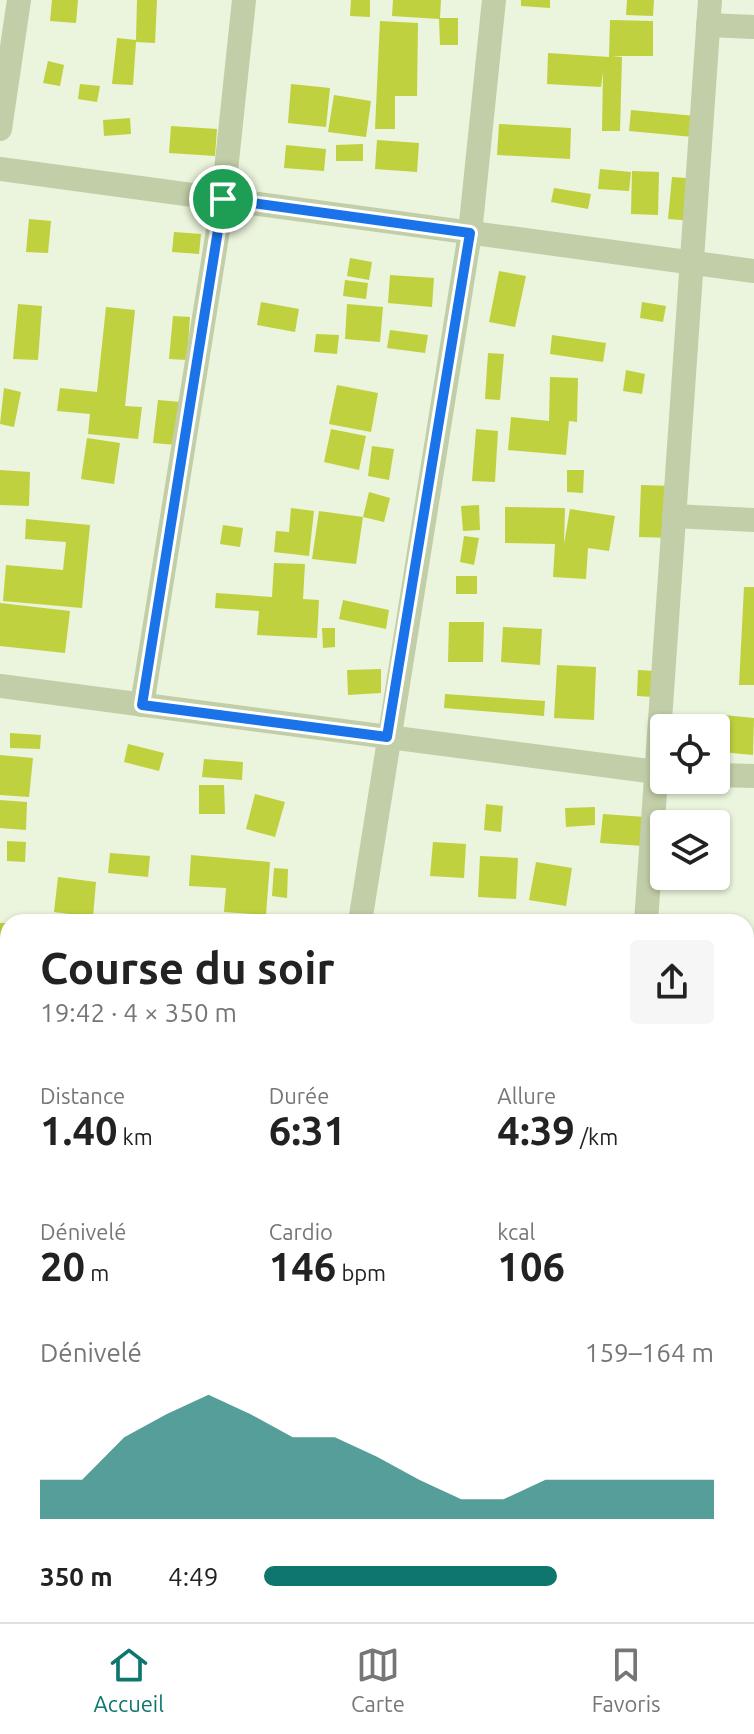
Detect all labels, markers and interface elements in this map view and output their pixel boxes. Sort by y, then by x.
pin [189,165,257,233]
icon: arrive [201,177,245,221]
map controls [650,714,730,890]
button: locate [650,714,730,794]
button: layers [650,810,730,890]
button: share [630,940,714,1024]
text: Course du soir [40,943,335,992]
text: 19:42 · 4 × 350 m [40,998,237,1027]
text: Distance [40,1083,125,1108]
text: Durée [269,1083,329,1108]
text: Allure [497,1083,556,1108]
text: 1.40 [40,1108,118,1153]
text: 6:31 [269,1108,346,1153]
text: 4:39 [497,1108,575,1153]
text: km [118,1124,153,1149]
text: /km [575,1124,618,1149]
text: Dénivelé [40,1219,126,1244]
text: Cardio [269,1219,333,1244]
text: kcal [497,1219,535,1244]
text: 20 [40,1244,85,1289]
text: 146 [269,1244,336,1289]
text: 106 [497,1244,565,1289]
text: m [85,1260,109,1285]
text: bpm [336,1260,386,1285]
text: Dénivelé [40,1338,142,1367]
text: 159–164 m [585,1338,714,1367]
text: 350 m [40,1562,113,1591]
text: 4:49 [168,1562,218,1591]
tab: Accueil [93,1643,164,1716]
tab: Carte [351,1643,405,1716]
tab: Favoris [592,1643,661,1716]

